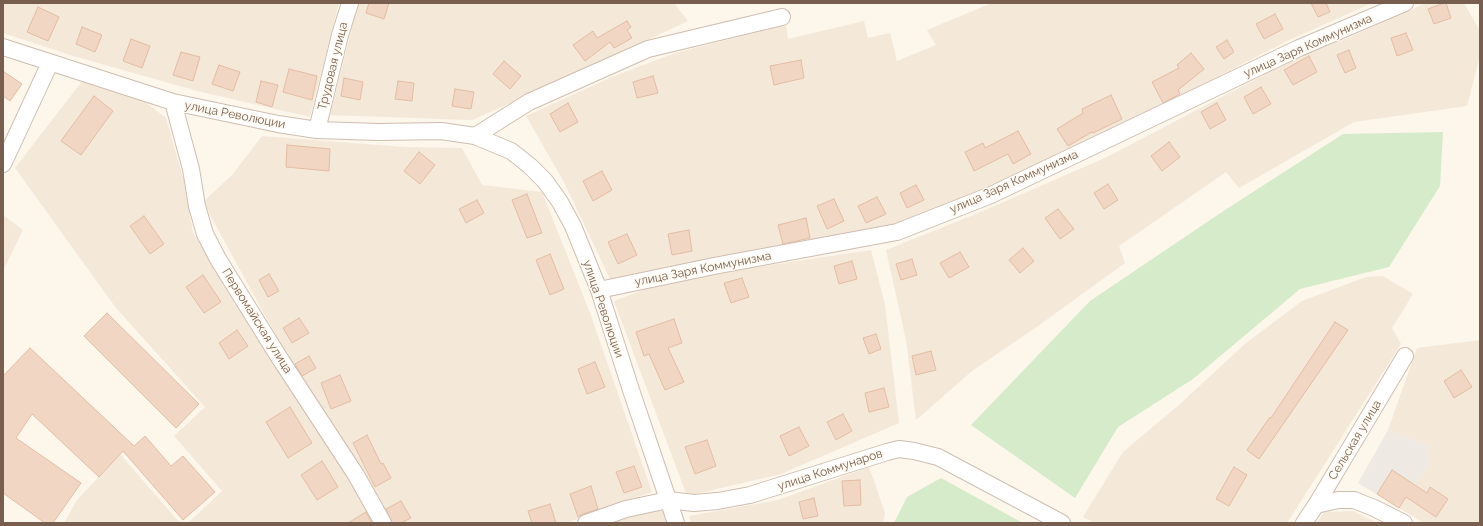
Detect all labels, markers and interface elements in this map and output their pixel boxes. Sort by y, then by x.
street label: улица Заря Коммунизма [1242,11,1374,81]
street label: Трудовая улица [315,20,351,112]
street label: улица Революции [183,98,287,132]
street label: улица Заря Коммунизма [948,147,1080,217]
street label: улица Заря Коммунизма [633,249,773,289]
street label: улица Революции [580,258,626,360]
street label: Первомайская улица [219,266,295,376]
street label: Сельская улица [1326,397,1384,483]
street label: улица Коммунаров [776,446,884,494]

